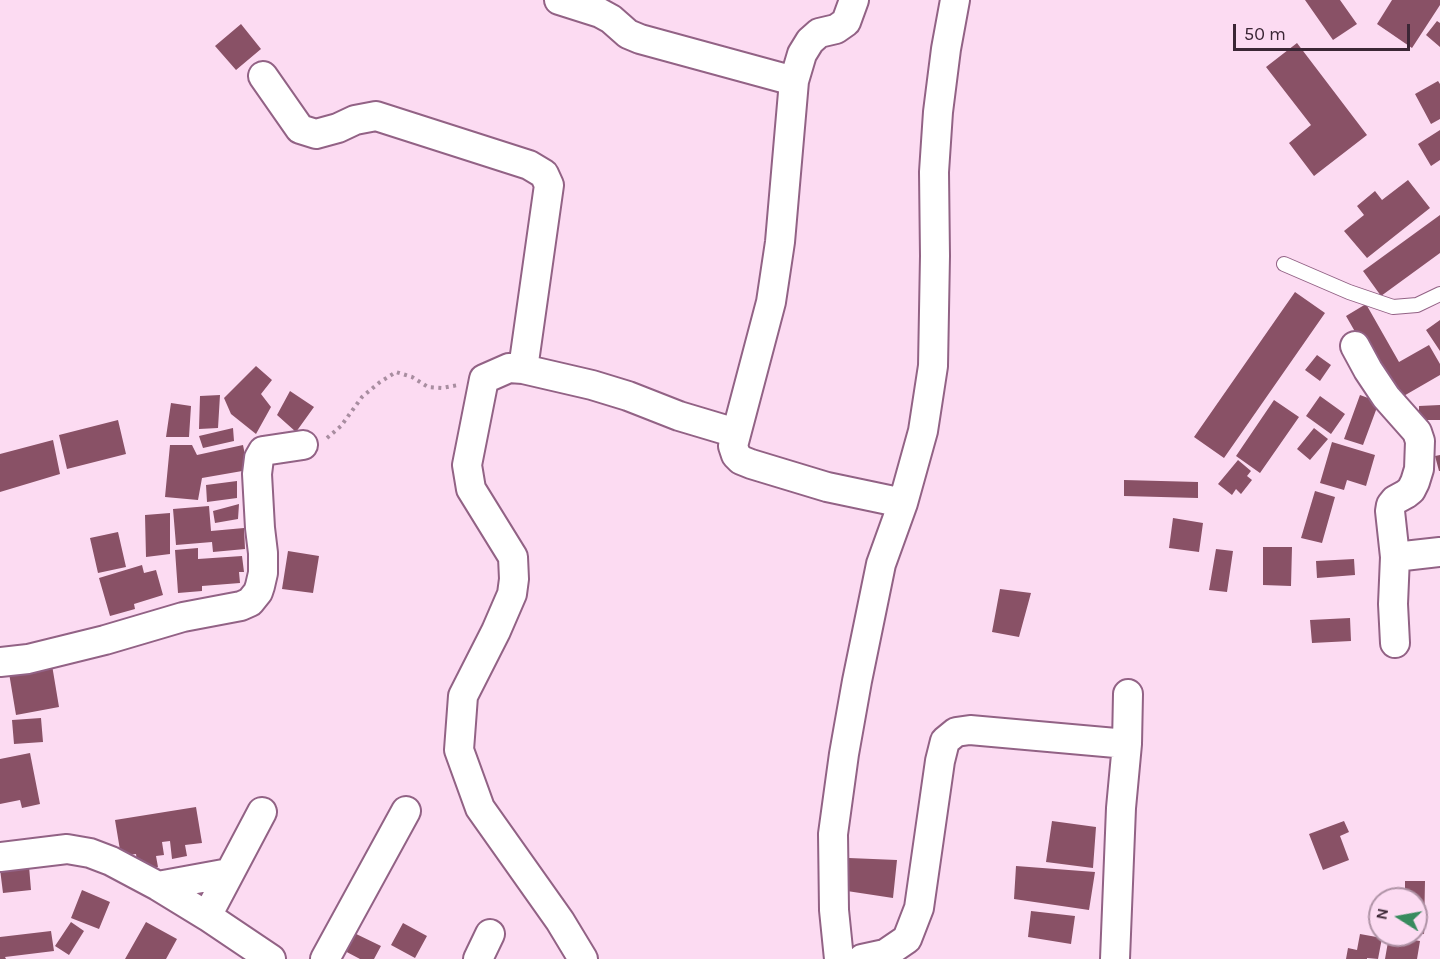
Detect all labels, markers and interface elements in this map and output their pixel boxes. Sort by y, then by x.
scale bar [1236,12,1413,50]
text: 50 m [1244,23,1286,45]
north arrow [1368,887,1428,947]
text: N [1371,906,1392,921]

